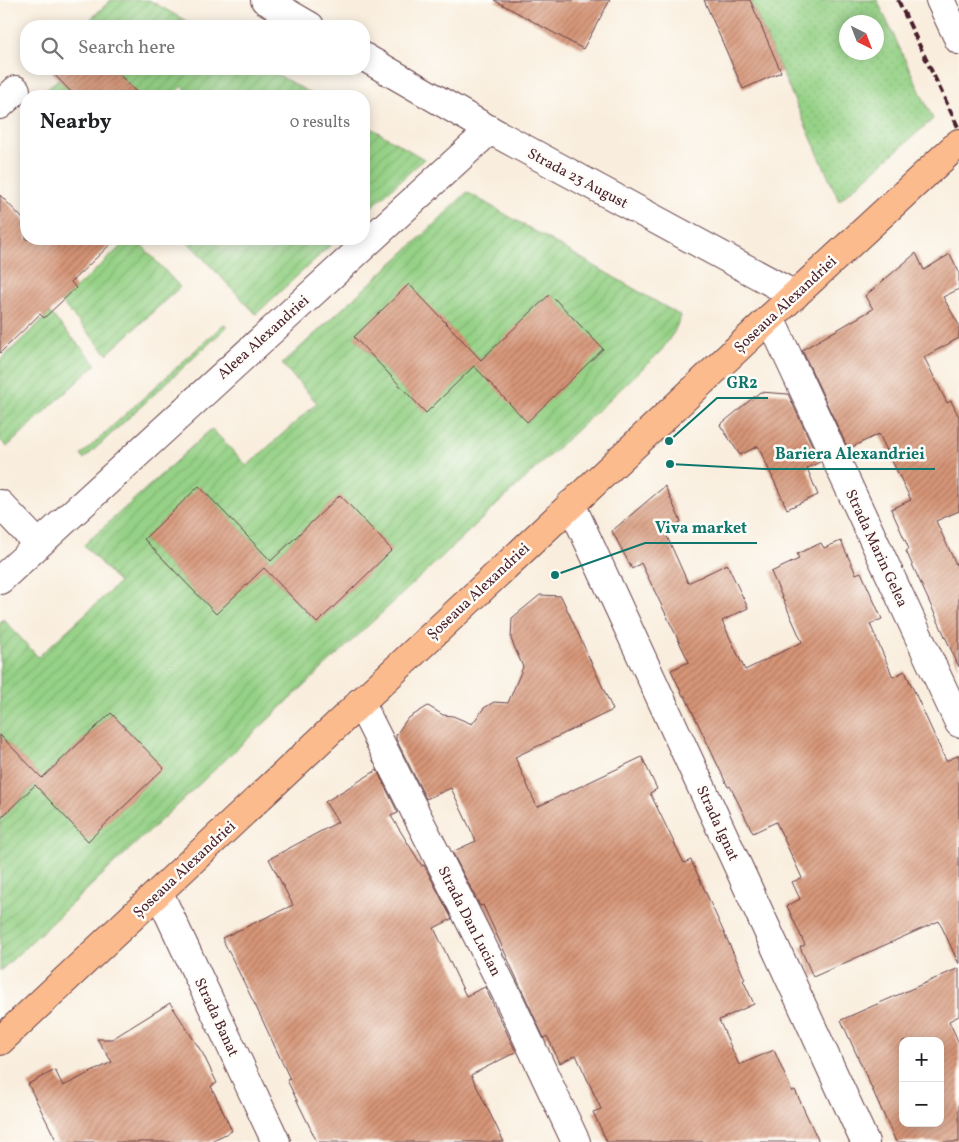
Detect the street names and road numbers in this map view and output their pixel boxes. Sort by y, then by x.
street label: Strada 23 August [523,144,631,215]
street label: Șoseaua Alexandriei [730,252,842,358]
street label: Aleea Alexandriei [213,291,315,385]
street label: Strada Marin Gelea [839,486,912,611]
street label: Șoseaua Alexandriei [423,539,535,645]
street label: Strada Ignat [690,783,743,865]
street label: Șoseaua Alexandriei [129,817,241,923]
street label: Strada Dan Lucian [432,863,506,980]
street label: Strada Banat [188,975,243,1060]

